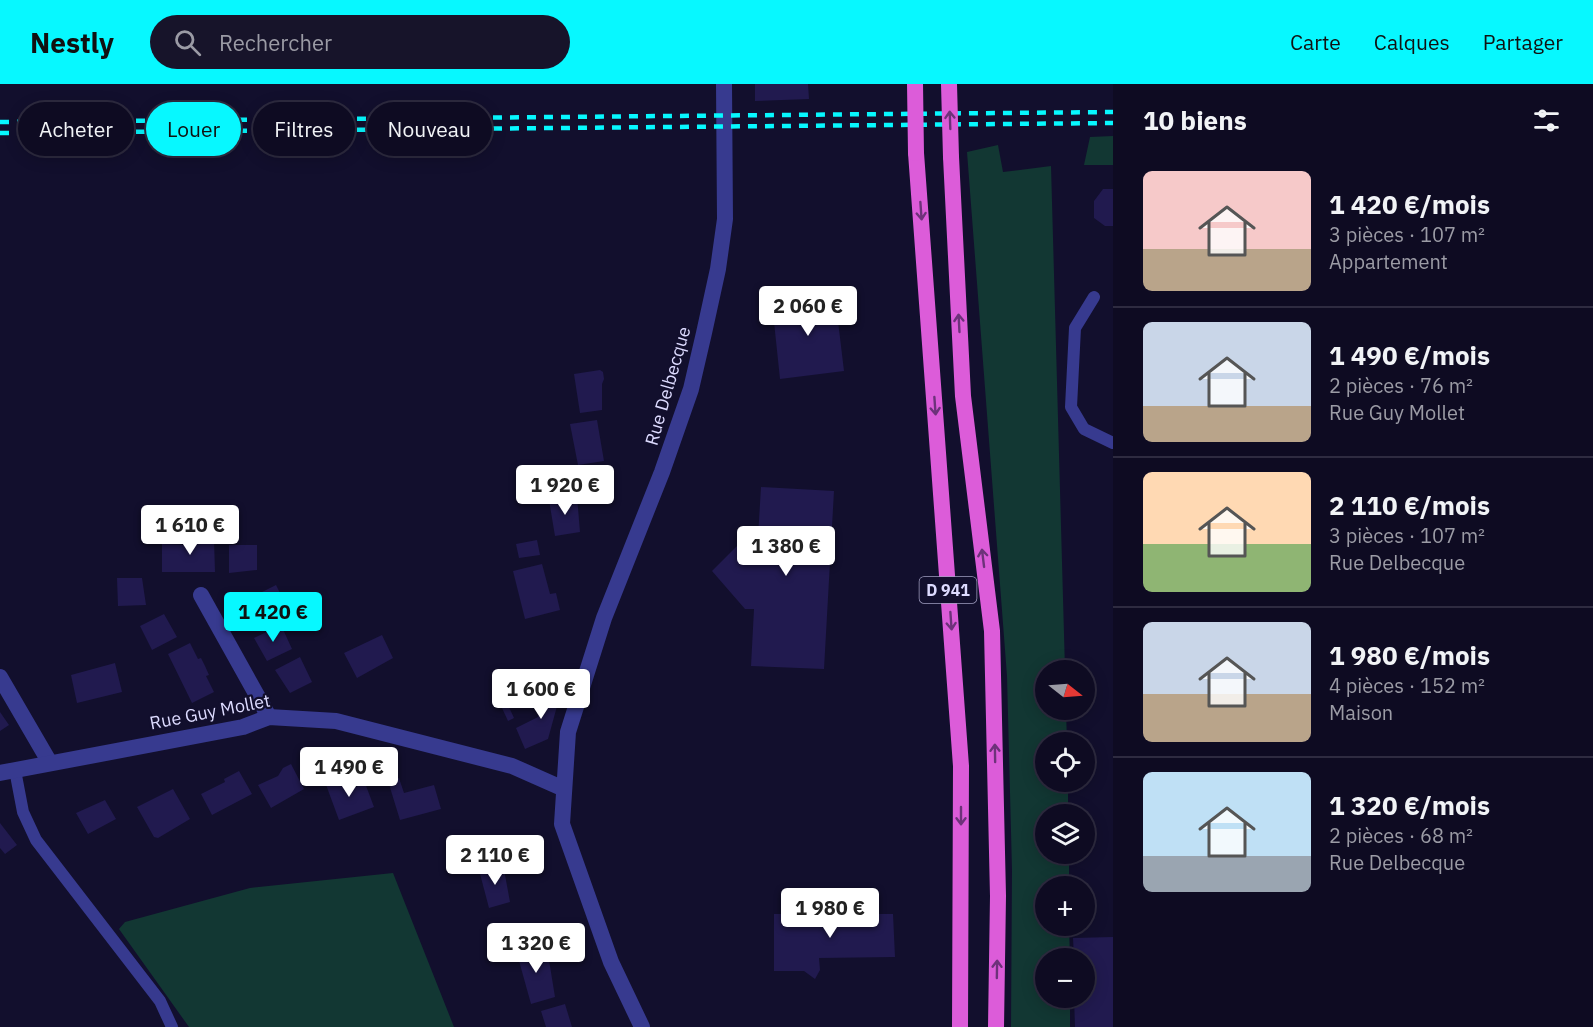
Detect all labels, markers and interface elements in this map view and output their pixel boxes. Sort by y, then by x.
search box [150,15,570,69]
text: Nestly [30,24,114,61]
icon: search [171,26,204,59]
text: Rechercher [219,28,332,57]
text: Carte [1290,28,1341,56]
text: Calques [1374,28,1450,56]
text: Partager [1483,28,1563,56]
chip: Acheter [18,102,134,156]
chip: Louer [146,102,241,156]
chip: Filtres [253,102,355,156]
chip: Nouveau [367,102,492,156]
text: 10 biens [1143,103,1247,137]
icon: filters [1530,104,1563,137]
one-way arrow [944,111,955,131]
text: 1 420 €/mois [1329,187,1490,221]
icon: home [1191,195,1263,267]
one-way arrow [915,201,926,221]
text: 3 pièces · 107 m² [1329,221,1485,248]
text: Appartement [1329,248,1448,275]
pin: 2 060 € [753,286,863,337]
text: 2 060 € [773,292,843,319]
one-way arrow [954,313,965,333]
street label: Rue Delbecque [640,324,695,448]
text: 1 490 €/mois [1329,338,1490,372]
icon: home [1191,346,1263,418]
text: 2 pièces · 76 m² [1329,372,1473,399]
one-way arrow [929,395,940,415]
text: Rue Guy Mollet [1329,399,1465,426]
pin: 1 920 € [510,465,620,516]
text: 1 920 € [530,471,600,498]
text: 2 110 €/mois [1329,488,1490,522]
icon: home [1191,496,1263,568]
pin: 1 610 € [135,505,245,556]
text: 1 610 € [155,511,225,538]
text: 3 pièces · 107 m² [1329,522,1485,549]
pin: 1 380 € [731,526,841,577]
text: 1 380 € [751,532,821,559]
one-way arrow [977,549,988,569]
text: Rue Delbecque [1329,549,1465,576]
road number: D 941 [920,577,976,603]
pin: 1 420 € [218,592,328,643]
text: 1 420 € [238,598,308,625]
one-way arrow [946,611,957,631]
text: 1 980 €/mois [1329,638,1490,672]
icon: home [1191,646,1263,718]
north arrow [1035,660,1095,720]
map controls [1035,660,1095,1008]
pin: 1 600 € [486,669,596,720]
text: 4 pièces · 152 m² [1329,672,1485,699]
text: 1 600 € [506,675,576,702]
street label: Rue Guy Mollet [148,689,272,734]
text: Maison [1329,699,1393,726]
button: locate [1035,732,1095,792]
one-way arrow [989,743,1001,763]
pin: 1 490 € [294,747,404,798]
text: 1 490 € [314,753,384,780]
text: 1 320 €/mois [1329,788,1490,822]
icon: home [1191,796,1263,868]
button: layers [1035,804,1095,864]
one-way arrow [955,805,967,825]
text: 2 pièces · 68 m² [1329,822,1473,849]
pin: 2 110 € [440,835,550,886]
text: 2 110 € [460,841,530,868]
text: Rue Delbecque [1329,849,1465,876]
button: + [1035,876,1095,936]
pin: 1 980 € [775,888,885,939]
text: 1 980 € [795,894,865,921]
pin: 1 320 € [481,923,591,974]
text: 1 320 € [501,929,571,956]
button: − [1035,948,1095,1008]
one-way arrow [991,959,1003,979]

